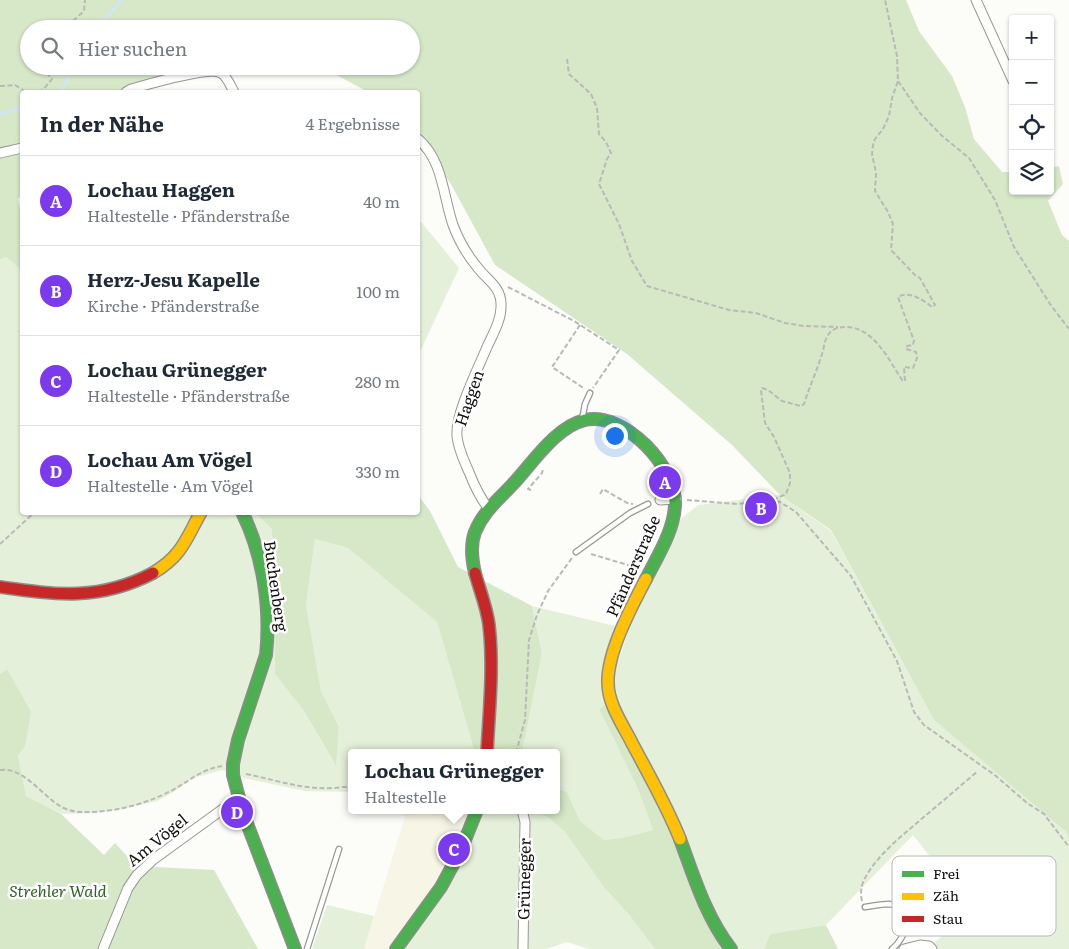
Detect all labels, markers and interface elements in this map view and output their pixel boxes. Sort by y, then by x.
map controls [1009,15,1054,195]
button: + [1009,15,1054,60]
search box [20,20,420,75]
icon: search [38,34,66,62]
text: Hier suchen [78,34,187,62]
button: − [1009,60,1054,105]
button: locate [1009,105,1054,150]
text: In der Nähe [40,107,164,138]
text: 4 Ergebnisse [306,111,400,135]
button: layers [1009,150,1054,195]
text: Lochau Haggen [87,175,235,203]
text: A [50,189,62,213]
text: 40 m [363,189,400,213]
text: Haltestelle · Pfänderstraße [87,203,290,227]
text: Herz-Jesu Kapelle [87,265,260,293]
text: B [50,279,62,303]
text: 100 m [356,279,400,303]
text: Kirche · Pfänderstraße [87,293,259,317]
text: Lochau Grünegger [87,355,267,383]
street label: Haggen [447,366,489,429]
text: C [50,369,62,393]
text: 280 m [355,369,400,393]
text: Haltestelle · Pfänderstraße [87,383,290,407]
your location [602,423,628,449]
text: Lochau Am Vögel [87,445,252,473]
text: D [50,459,62,483]
text: 330 m [355,459,400,483]
pin: A [649,463,681,501]
text: Haltestelle · Am Vögel [87,473,253,497]
pin: B [745,489,777,527]
street label: Pfänderstraße [599,511,665,620]
street label: Buchenberg [259,539,295,633]
popup [348,749,560,814]
text: Lochau Grünegger [364,756,544,784]
text: Haltestelle [364,784,446,808]
pin: D [221,793,253,831]
street label: Am Vögel [121,807,192,871]
pin: C [438,830,470,868]
street label: Grünegger [510,837,536,920]
legend [892,856,1056,936]
text: Frei [933,863,960,883]
park label: Strehler Wald [9,878,107,902]
text: Zäh [933,885,959,905]
text: Stau [933,908,963,928]

